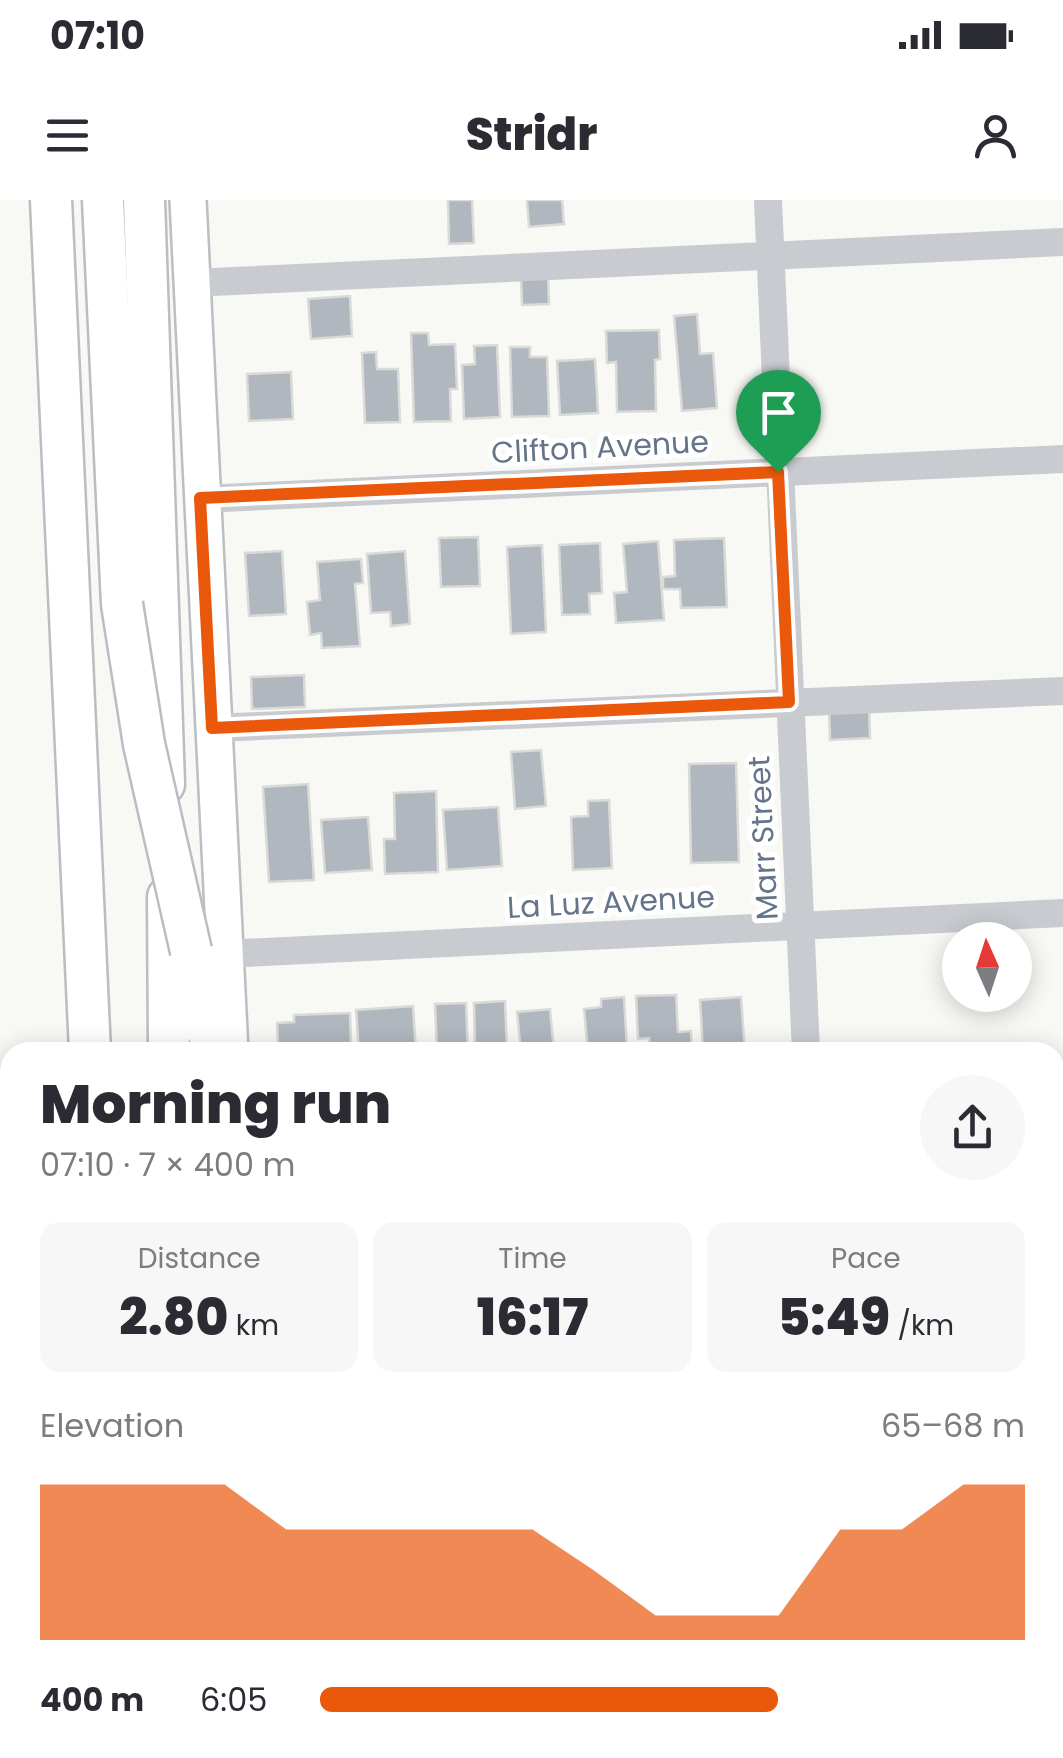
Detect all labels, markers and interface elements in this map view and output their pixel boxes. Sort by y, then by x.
text: 07:10 [50,9,145,62]
text: Stridr [466,103,597,166]
icon: menu [40,108,95,163]
icon: person [968,108,1023,163]
pin [736,370,821,473]
icon: arrive [751,385,806,440]
street label: Clifton Avenue [490,420,710,474]
street label: Marr Street [737,755,789,921]
street label: La Luz Avenue [506,875,716,929]
north arrow [942,922,1032,1012]
map controls [942,922,1032,1012]
text: Morning run [40,1065,391,1142]
button: share [920,1075,1025,1180]
text: 07:10 · 7 × 400 m [40,1142,296,1187]
text: Distance [138,1239,261,1278]
text: Time [498,1239,567,1278]
text: Pace [831,1239,901,1278]
text: 2.80 [119,1282,228,1353]
text: 16:17 [477,1282,588,1353]
text: 5:49 [777,1282,890,1353]
text: km [228,1306,279,1345]
text: /km [890,1306,954,1345]
text: Elevation [40,1403,184,1448]
text: 65–68 m [881,1403,1025,1448]
text: 400 m [40,1677,144,1722]
text: 6:05 [200,1677,267,1722]

